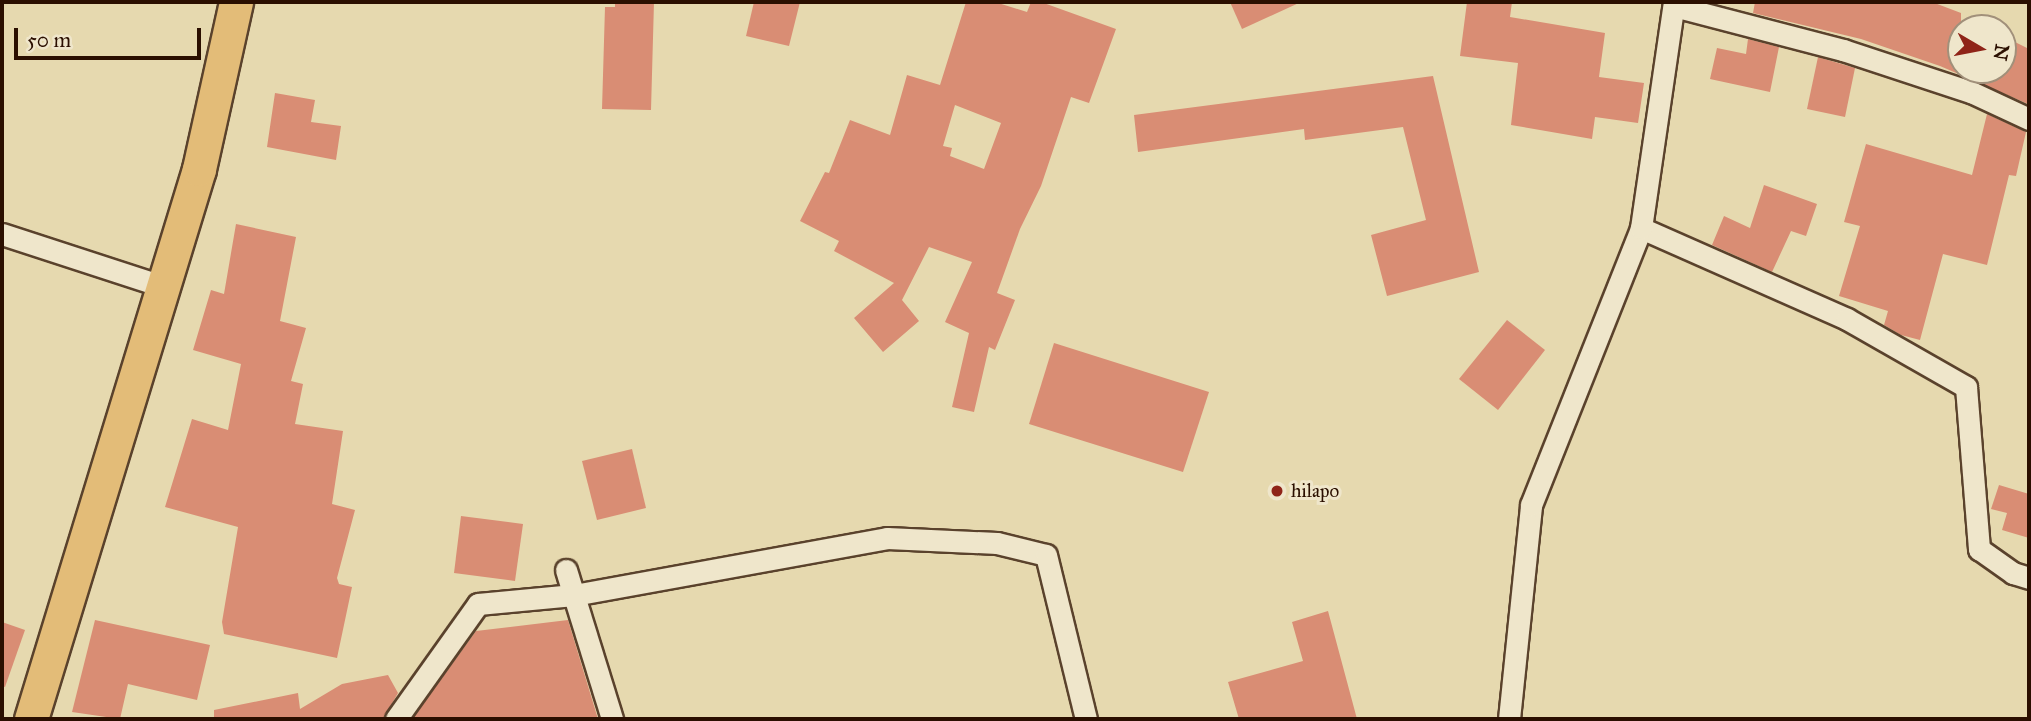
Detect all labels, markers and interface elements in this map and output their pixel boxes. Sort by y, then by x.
scale bar [18,14,205,58]
north arrow [1947,14,2017,84]
text: 50 m [27,27,71,53]
text: N [1988,42,2014,62]
place label: hilapo [1291,480,1339,502]
marker: hilapo [1269,483,1285,499]

